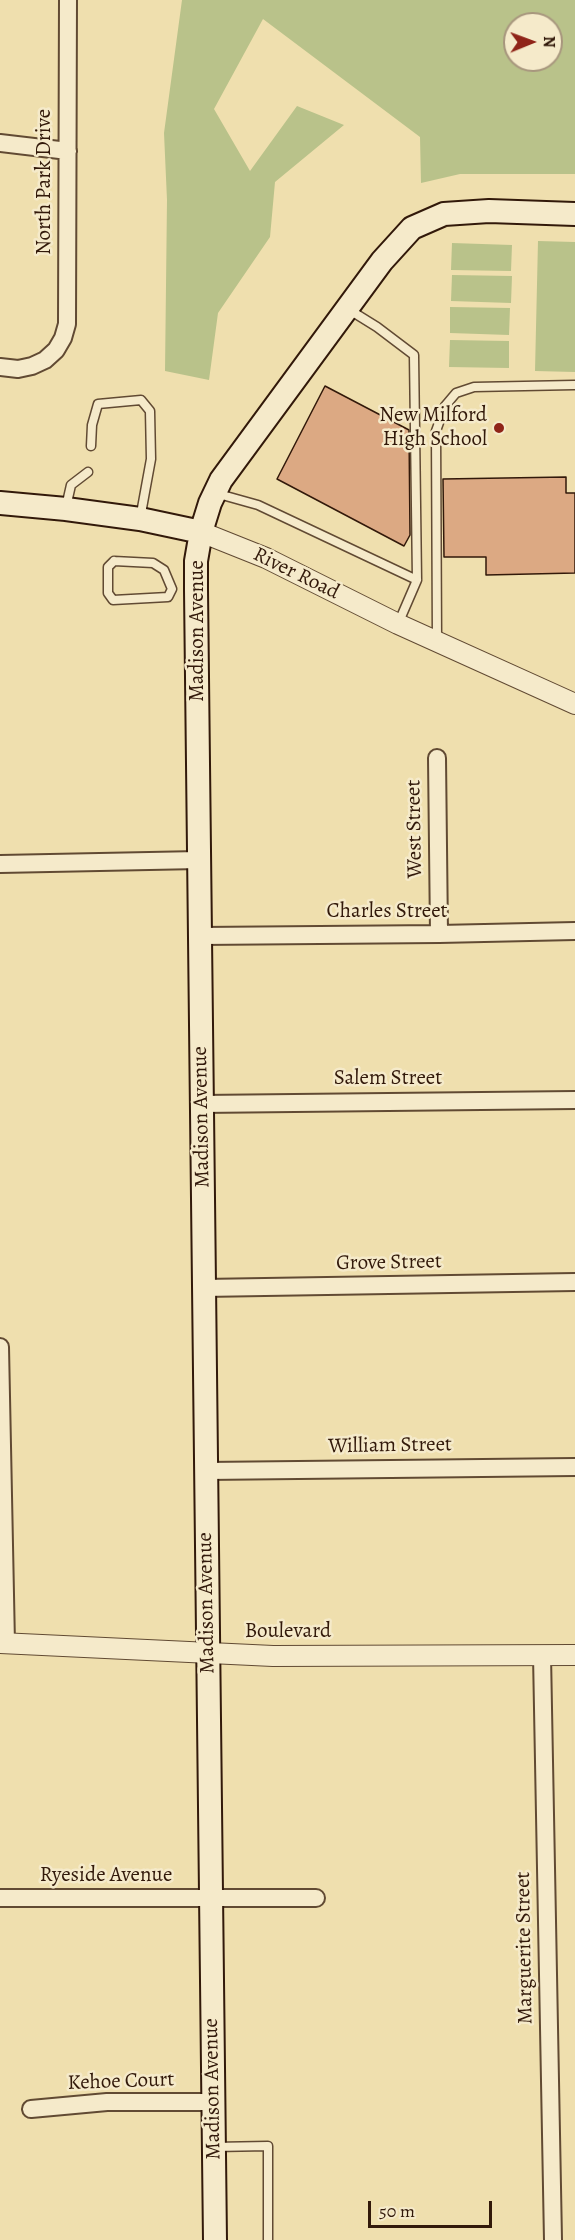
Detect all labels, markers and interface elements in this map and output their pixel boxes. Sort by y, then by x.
north arrow [503,12,563,72]
text: N [538,36,560,48]
street label: North Park Drive [32,109,58,255]
place label: New Milford High School [379,403,487,453]
marker: New Milford High School [492,421,506,435]
street label: River Road [249,542,343,606]
street label: Madison Avenue [185,560,211,702]
street label: West Street [402,780,428,878]
street label: Charles Street [327,899,447,925]
street label: Madison Avenue [188,1046,216,1188]
street label: Salem Street [334,1066,442,1092]
street label: Grove Street [336,1249,442,1277]
street label: William Street [328,1432,452,1460]
street label: Madison Avenue [193,1532,221,1674]
street label: Boulevard [245,1619,331,1645]
street label: Ryeside Avenue [40,1863,172,1889]
street label: Marguerite Street [511,1871,539,2025]
street label: Madison Avenue [199,2018,227,2160]
street label: Kehoe Court [67,2068,175,2096]
scale bar [371,2189,496,2227]
text: 50 m [379,2199,415,2223]

